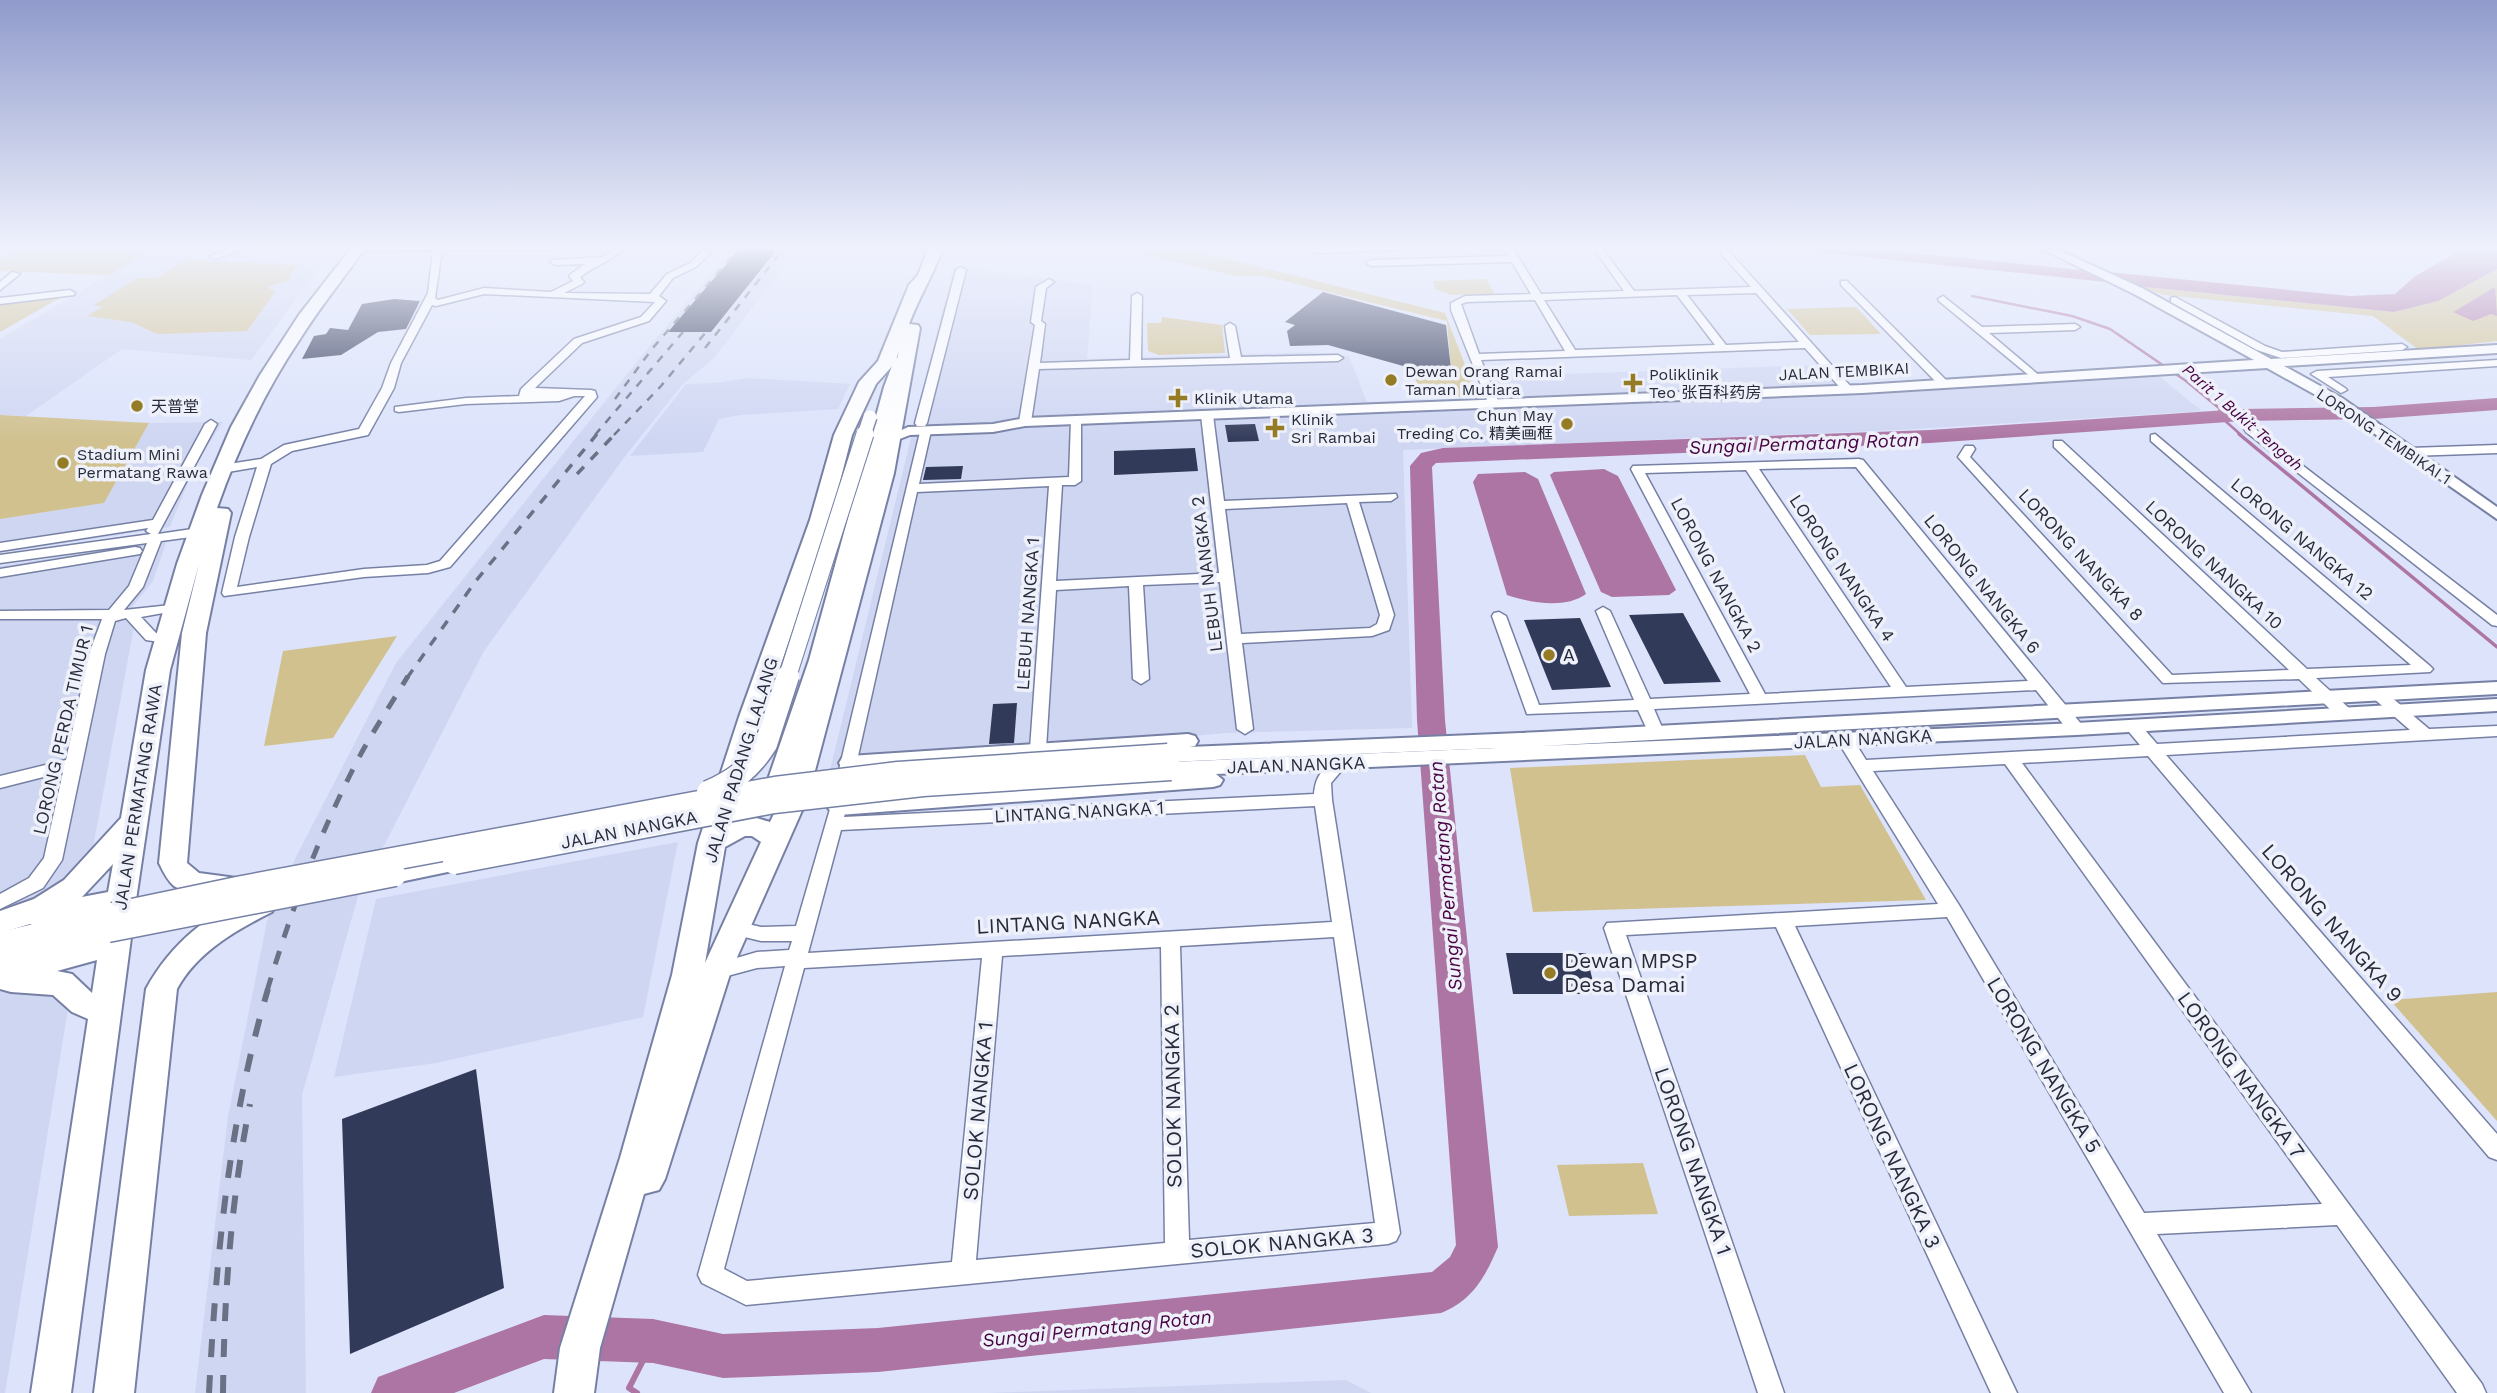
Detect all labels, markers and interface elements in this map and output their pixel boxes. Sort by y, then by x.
street label: JALAN TEMBIKAI [1778,359,1910,384]
water label: Parit 1 Bukit Tengah [2179,360,2307,475]
place label: Dewan Orang Ramai Taman Mutiara [1405,362,1563,399]
place label: Poliklinik Teo 张百科药房 [1649,365,1761,402]
marker: Dewan Orang Ramai Taman Mutiara [1383,372,1399,388]
marker: Poliklinik Teo 张百科药房 [1623,373,1643,393]
street label: LORONG TEMBIKAI 1 [2313,384,2454,488]
marker: Klinik Utama [1168,388,1188,408]
place label: Klinik Utama [1194,389,1293,408]
place label: 天普堂 [151,397,199,416]
marker: 天普堂 [129,398,145,414]
place label: Chun May Treding Co. 精美画框 [1397,406,1554,443]
place label: Klinik Sri Rambai [1291,410,1376,447]
marker: Chun May Treding Co. 精美画框 [1559,416,1575,432]
marker: Klinik Sri Rambai [1265,418,1285,438]
water label: Sungai Permatang Rotan [1688,428,1920,459]
place label: Stadium Mini Permatang Rawa [77,445,208,482]
marker: Stadium Mini Permatang Rawa [55,455,71,471]
street label: LORONG NANGKA 12 [2227,473,2378,604]
street label: LORONG NANGKA 8 [2015,484,2148,625]
street label: LORONG NANGKA 4 [1785,490,1899,645]
street label: LORONG NANGKA 2 [1667,494,1766,656]
street label: LEBUH NANGKA 2 [1187,495,1226,653]
street label: LORONG NANGKA 10 [2141,496,2287,634]
street label: LORONG NANGKA 6 [1920,510,2045,657]
street label: LEBUH NANGKA 1 [1012,537,1043,691]
street label: LORONG PERDA TIMUR 1 [28,623,97,837]
place label: A [1563,644,1575,665]
marker: A [1541,647,1557,663]
street label: JALAN PADANG LALANG [699,654,782,865]
street label: JALAN PERMATANG RAWA [109,682,166,912]
street label: JALAN NANGKA [1793,724,1933,753]
street label: JALAN NANGKA [1226,752,1366,777]
water label: Sungai Permatang Rotan [1424,760,1467,992]
street label: LINTANG NANGKA 1 [994,797,1164,826]
street label: JALAN NANGKA [559,806,699,853]
street label: LORONG NANGKA 9 [2257,838,2408,1007]
street label: LINTANG NANGKA [975,904,1161,939]
place label: Dewan MPSP Desa Damai [1564,948,1697,997]
marker: Dewan MPSP Desa Damai [1542,965,1558,981]
street label: LORONG NANGKA 5 [1982,972,2107,1157]
street label: LORONG NANGKA 7 [2173,986,2310,1163]
street label: SOLOK NANGKA 2 [1158,1004,1187,1188]
street label: SOLOK NANGKA 1 [957,1021,998,1201]
street label: LORONG NANGKA 3 [1839,1059,1946,1252]
street label: LORONG NANGKA 1 [1650,1064,1737,1258]
street label: SOLOK NANGKA 3 [1189,1222,1375,1263]
water label: Sungai Permatang Rotan [981,1305,1213,1352]

